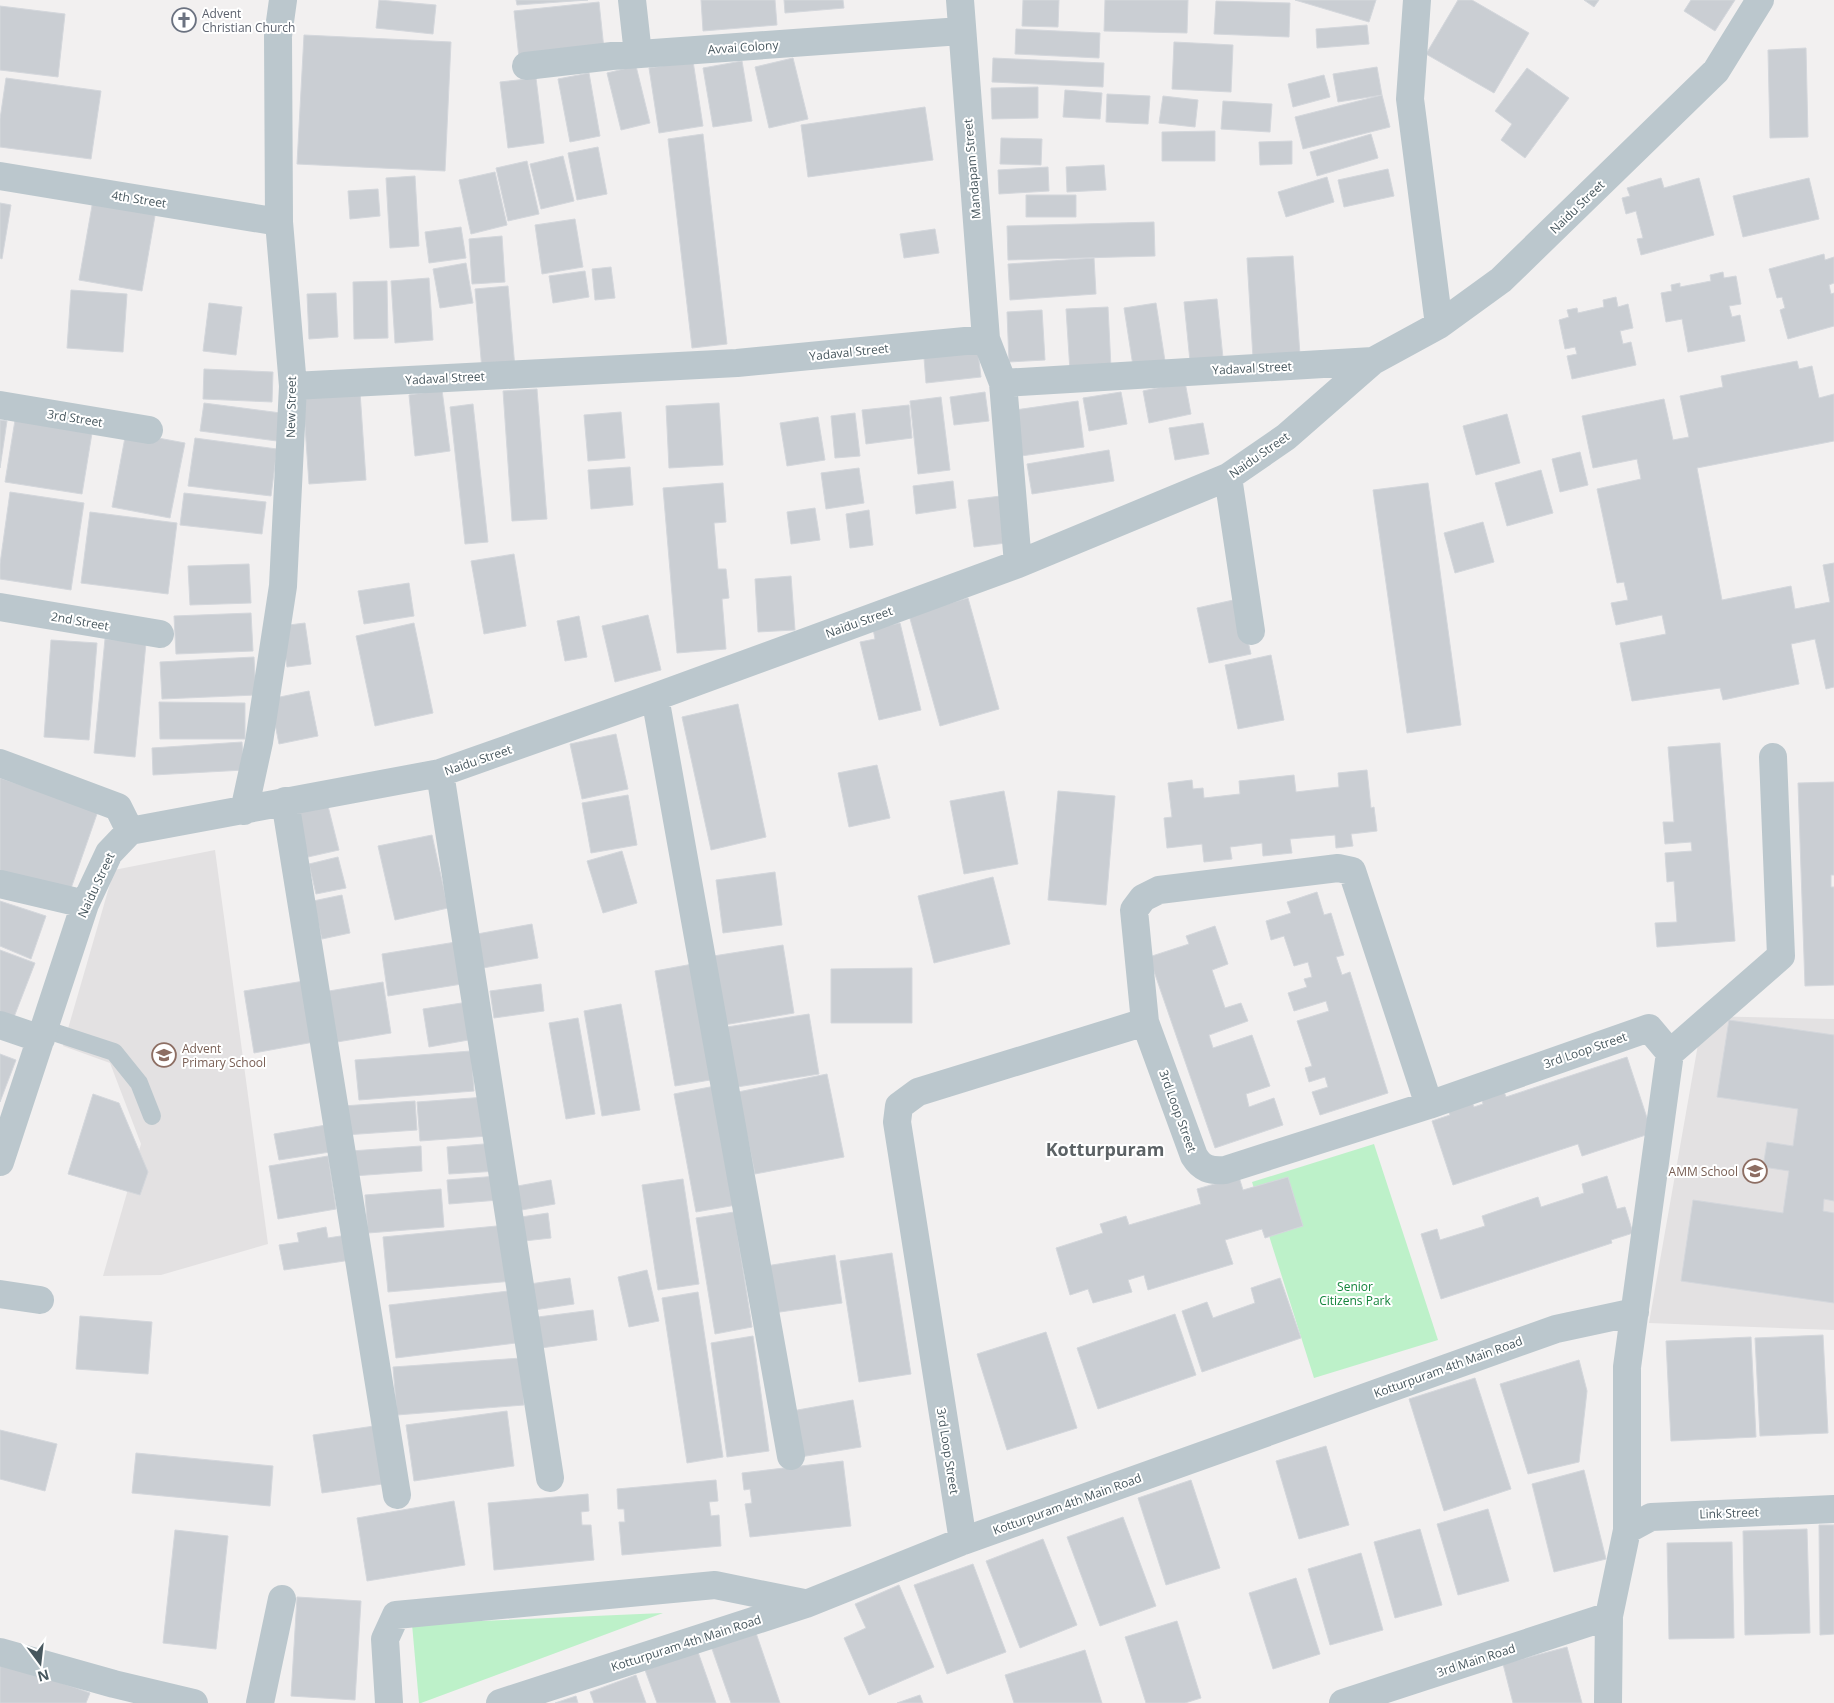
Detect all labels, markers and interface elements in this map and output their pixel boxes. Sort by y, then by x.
place label: Advent Christian Church [202,5,295,36]
church icon: Advent Christian Church [171,7,197,33]
street label: Avvai Colony [707,36,780,58]
street label: Mandapam Street [959,118,985,220]
street label: Naidu Street [1546,177,1608,237]
street label: 4th Street [110,186,168,212]
street label: Yadaval Street [808,339,890,365]
street label: Yadaval Street [1212,357,1292,379]
street label: Yadaval Street [405,367,485,389]
street label: New Street [282,376,300,438]
street label: 3rd Street [46,405,104,431]
street label: Naidu Street [1225,428,1293,482]
street label: Naidu Street [823,602,895,642]
street label: 2nd Street [50,608,110,634]
street label: Naidu Street [442,741,514,779]
street label: Naidu Street [73,850,119,920]
street label: 3rd Loop Street [1541,1028,1629,1072]
place label: Advent Primary School [182,1040,266,1071]
school or university icon: Advent Primary School [151,1042,177,1068]
street label: 3rd Loop Street [1155,1067,1201,1155]
district label: Kotturpuram [1046,1137,1164,1161]
school or university icon: AMM School [1742,1158,1768,1184]
place label: AMM School [1669,1163,1738,1180]
park label: Senior Citizens Park [1319,1278,1391,1309]
street label: Kotturpuram 4th Main Road [1371,1332,1525,1402]
street label: 3rd Loop Street [933,1407,963,1495]
street label: Kotturpuram 4th Main Road [990,1469,1144,1539]
street label: Link Street [1699,1503,1759,1523]
street label: Kotturpuram 4th Main Road [609,1611,763,1675]
north arrow [15,1638,65,1688]
street label: 3rd Main Road [1434,1639,1518,1681]
text: N [36,1665,51,1687]

